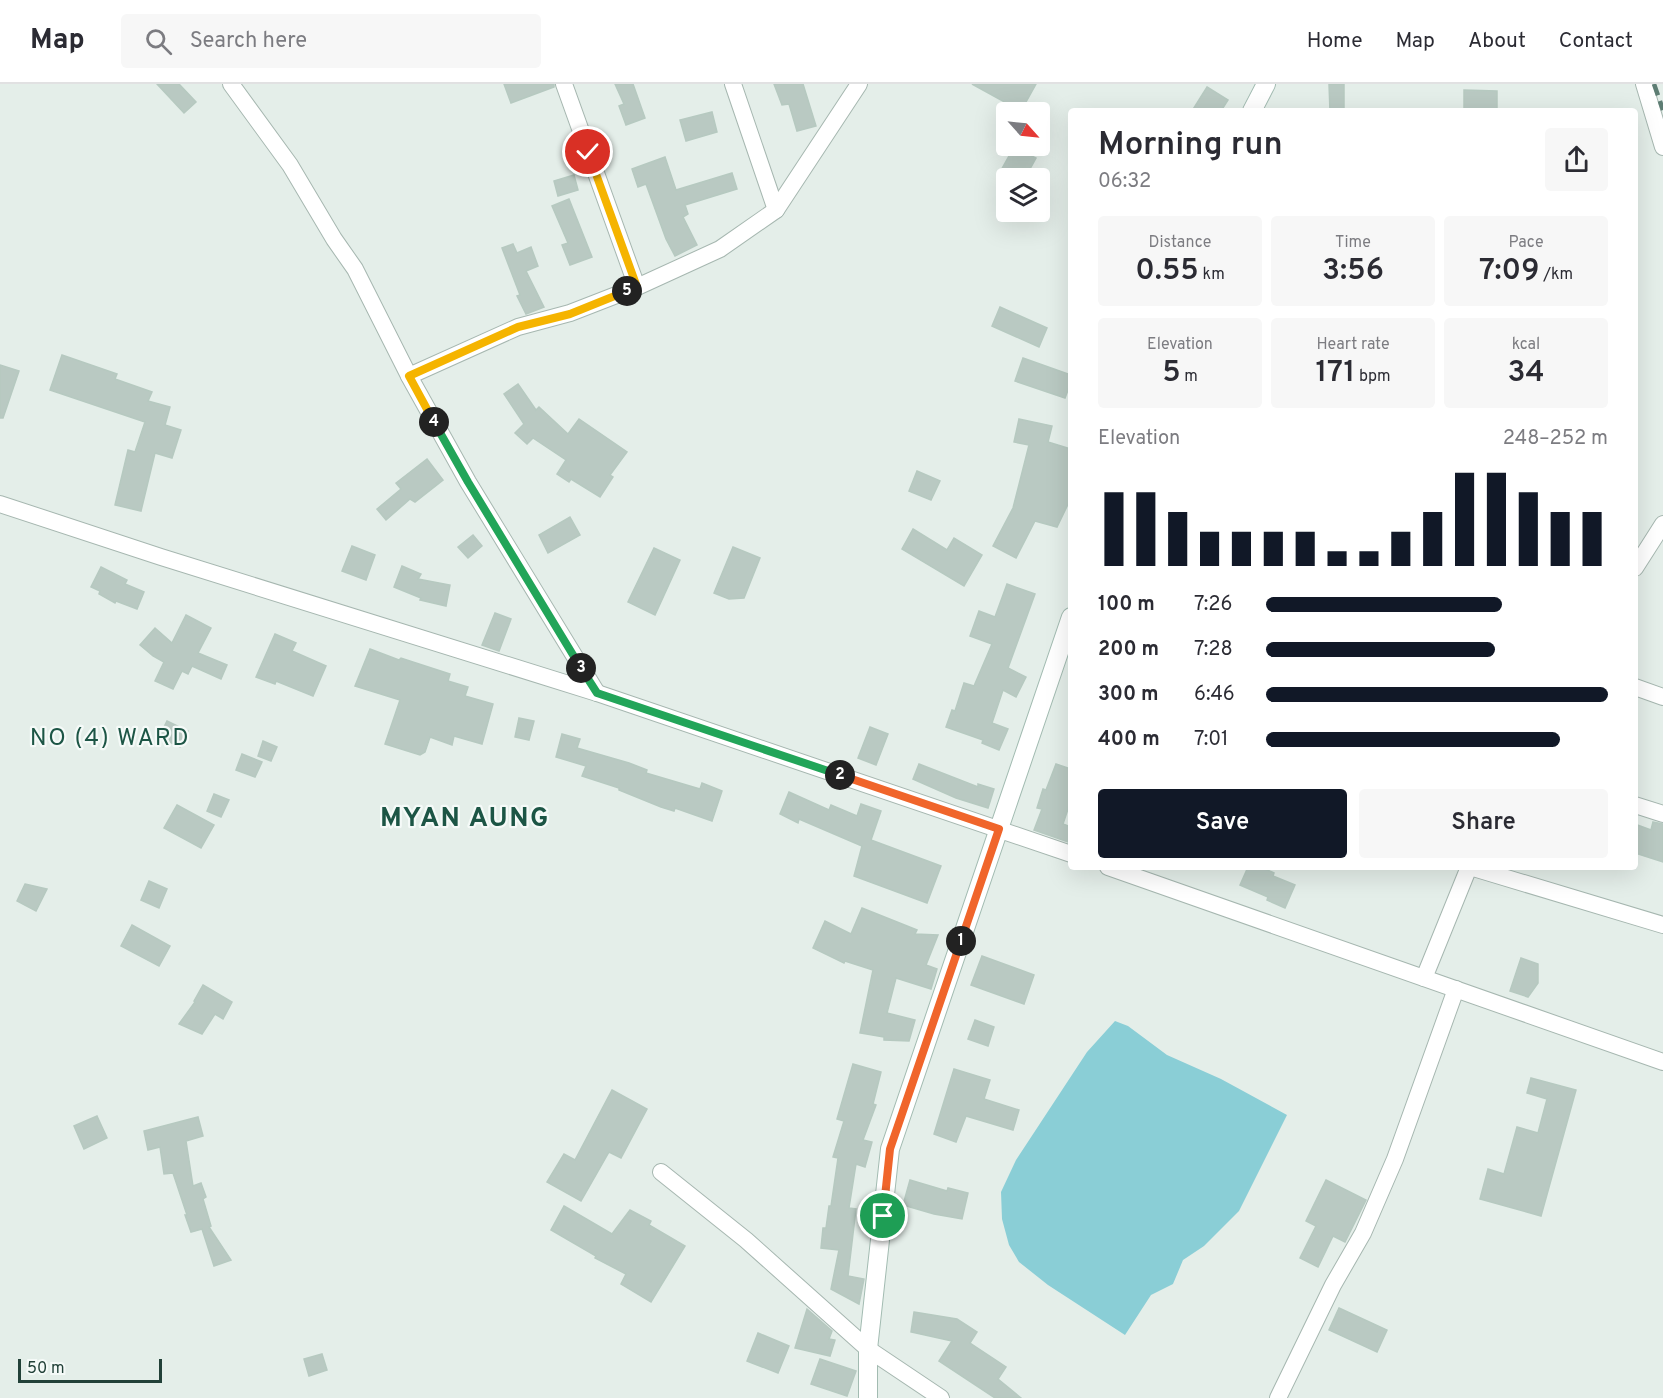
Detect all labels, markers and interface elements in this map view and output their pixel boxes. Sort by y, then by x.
search box [121,14,541,68]
text: Map [30,23,85,59]
icon: search [142,25,175,58]
text: Search here [190,28,307,55]
text: Home [1307,28,1363,55]
text: Map [1396,28,1435,55]
text: About [1468,28,1526,55]
text: Contact [1559,28,1633,55]
north arrow [996,102,1050,156]
map controls [996,102,1050,222]
text: Morning run [1098,125,1283,167]
pin [562,126,613,177]
button: share [1545,128,1608,191]
icon: check [571,135,604,168]
button: layers [996,168,1050,222]
text: 06:32 [1098,169,1151,195]
text: Distance [1149,233,1211,253]
text: Time [1335,233,1371,253]
text: Pace [1508,233,1544,253]
text: 0.55 [1135,253,1199,290]
text: 3:56 [1322,253,1384,290]
text: 7:09 [1479,253,1539,290]
text: km [1199,265,1225,285]
text: /km [1539,265,1573,285]
pin: 5 [612,276,642,306]
text: 5 [622,281,632,301]
text: Elevation [1147,335,1213,355]
text: Heart rate [1316,335,1390,355]
text: kcal [1512,335,1540,355]
text: 5 [1162,355,1181,392]
text: 171 [1315,355,1355,392]
text: 34 [1507,355,1545,392]
text: m [1181,367,1198,387]
text: bpm [1355,367,1391,387]
pin: 4 [419,407,449,437]
text: 4 [429,412,439,432]
text: Elevation [1098,426,1180,452]
text: 248–252 m [1503,426,1608,452]
text: 100 m [1098,592,1155,618]
text: 7:26 [1194,592,1232,618]
text: 200 m [1098,637,1159,663]
text: 7:28 [1194,637,1233,663]
pin: 3 [566,653,596,683]
text: 3 [576,658,586,678]
text: 300 m [1098,682,1159,708]
text: 6:46 [1194,682,1235,708]
district label: NO (4) WARD [30,724,190,754]
text: 400 m [1098,727,1160,753]
text: 7:01 [1194,727,1228,753]
pin: 2 [825,760,855,790]
text: 2 [835,765,845,785]
button: Save [1098,789,1347,858]
button: Share [1359,789,1608,858]
district label: MYAN AUNG [380,802,550,836]
pin: 1 [946,926,976,956]
text: 1 [958,931,964,951]
pin [857,1190,908,1241]
icon: arrive [866,1199,899,1232]
scale bar [18,1356,162,1384]
text: 50 m [27,1359,65,1379]

